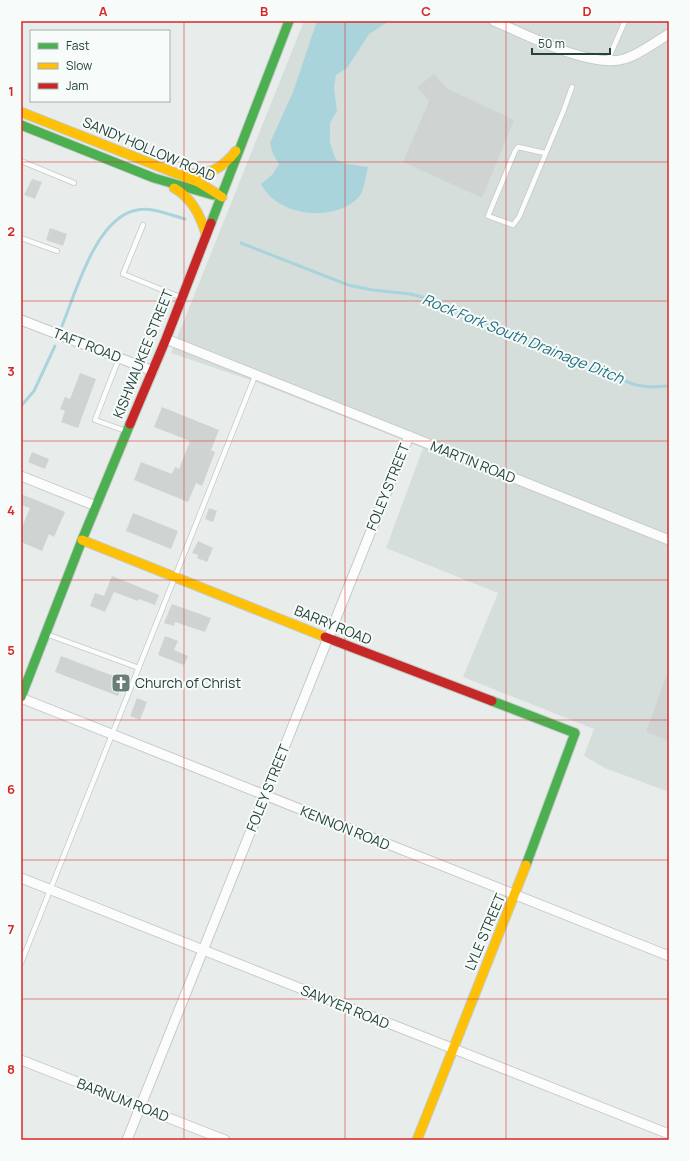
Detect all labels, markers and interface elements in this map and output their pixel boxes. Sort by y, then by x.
text: A [99,2,108,20]
text: B [260,2,268,20]
text: C [421,2,431,20]
text: D [582,2,592,20]
legend [30,30,170,102]
scale bar [532,30,610,56]
text: 50 m [538,35,565,52]
text: Fast [66,37,90,54]
text: Slow [66,57,92,74]
text: Jam [66,77,88,94]
text: 1 [8,82,14,100]
street label: SANDY HOLLOW ROAD [80,112,218,185]
text: 2 [7,222,15,240]
street label: KISHWAUKEE STREET [108,286,177,421]
water label: Rock Fork South Drainage Ditch [419,288,628,389]
street label: TAFT ROAD [50,323,124,366]
text: 3 [7,362,15,380]
street label: MARTIN ROAD [428,436,519,487]
street label: FOLEY STREET [361,440,414,533]
text: 4 [7,501,15,519]
street label: BARRY ROAD [292,600,375,649]
text: 5 [7,641,15,659]
church icon: Church of Christ [110,672,132,694]
place label: Church of Christ [135,673,241,692]
street label: FOLEY STREET [241,741,294,834]
text: 6 [7,780,15,798]
street label: KENNON ROAD [298,801,393,854]
street label: LYLE STREET [460,890,509,973]
text: 7 [8,920,15,938]
street label: SAWYER ROAD [298,980,392,1033]
text: 8 [7,1060,15,1078]
street label: BARNUM ROAD [74,1073,172,1126]

